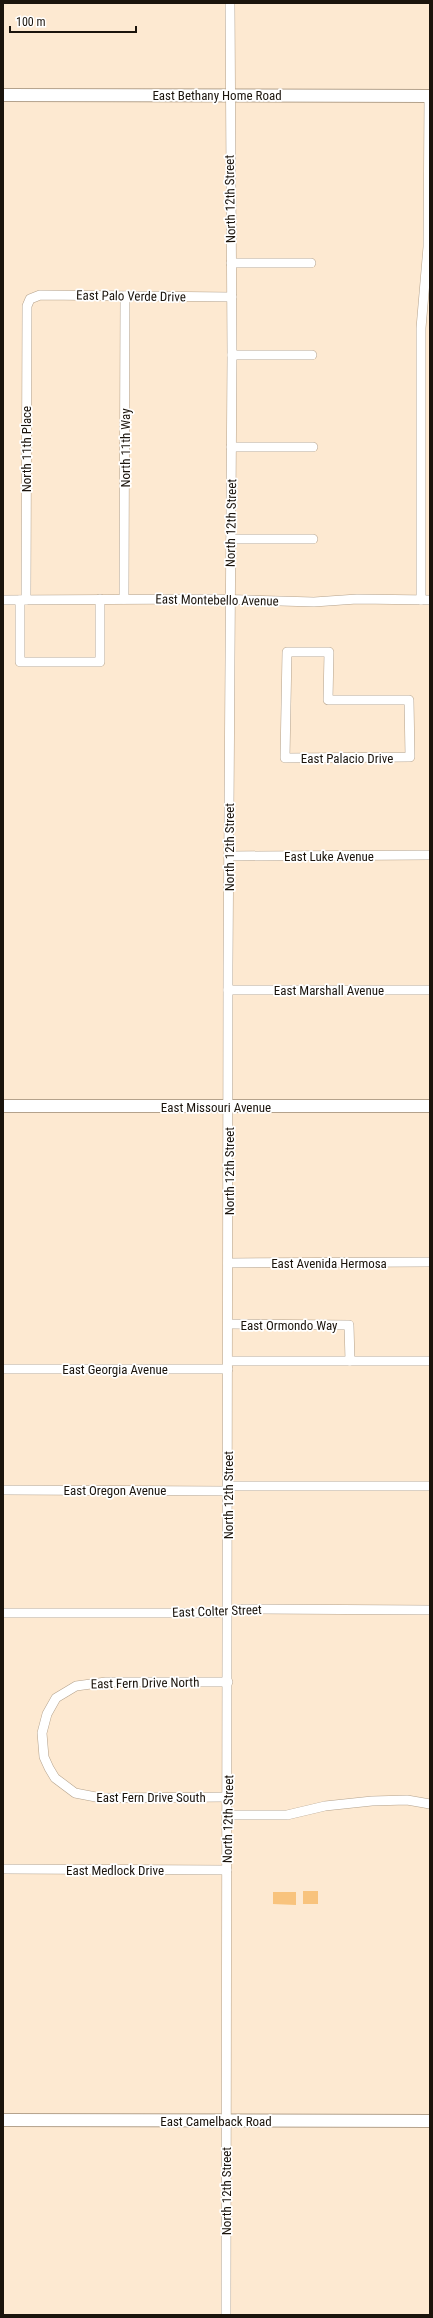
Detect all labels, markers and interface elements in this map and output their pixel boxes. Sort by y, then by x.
scale bar [10,8,136,34]
text: 100 m [16,15,46,29]
street label: East Bethany Home Road [152,88,282,103]
street label: North 12th Street [222,155,238,243]
street label: East Palo Verde Drive [76,288,186,304]
street label: North 11th Place [19,406,34,492]
street label: North 11th Way [118,408,133,488]
street label: North 12th Street [223,479,239,567]
street label: East Montebello Avenue [155,591,279,609]
street label: East Palacio Drive [301,751,393,766]
street label: North 12th Street [222,803,237,891]
street label: East Luke Avenue [284,849,374,864]
street label: East Marshall Avenue [274,983,384,998]
street label: East Missouri Avenue [161,1100,271,1115]
street label: North 12th Street [222,1127,237,1215]
street label: East Avenida Hermosa [271,1256,387,1271]
street label: East Ormondo Way [240,1318,338,1333]
street label: East Georgia Avenue [62,1362,168,1377]
street label: North 12th Street [221,1451,236,1539]
street label: East Oregon Avenue [64,1483,166,1498]
street label: East Colter Street [172,1602,262,1620]
street label: East Fern Drive North [90,1675,200,1691]
street label: North 12th Street [220,1775,236,1863]
street label: East Fern Drive South [96,1790,206,1805]
street label: East Medlock Drive [66,1863,164,1878]
street label: East Camelback Road [160,2114,272,2129]
street label: North 12th Street [219,2147,234,2235]

